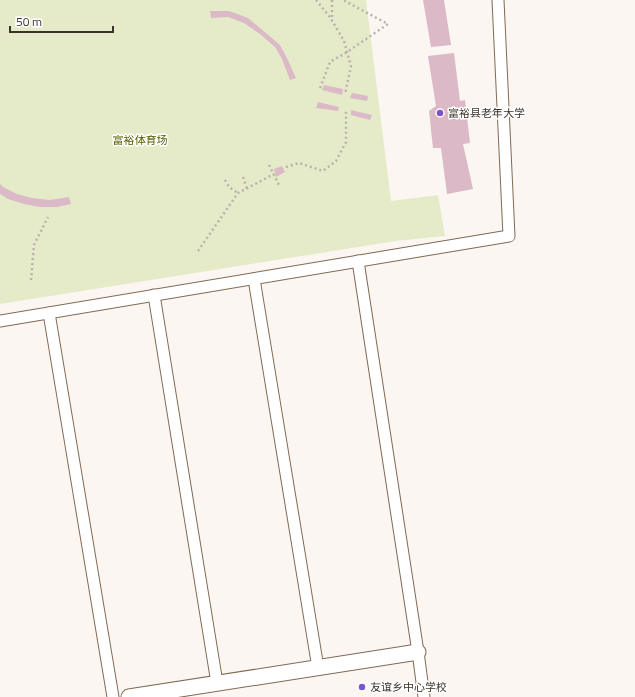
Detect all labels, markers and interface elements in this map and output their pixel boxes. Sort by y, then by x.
scale bar [10,8,113,34]
text: 50 m [16,12,42,31]
place label: 富裕县老年大学 [448,105,525,121]
marker: 富裕县老年大学 [435,108,445,118]
park label: 富裕体育场 [113,132,168,148]
place label: 友谊乡中心学校 [370,679,447,695]
marker: 友谊乡中心学校 [357,682,367,692]

